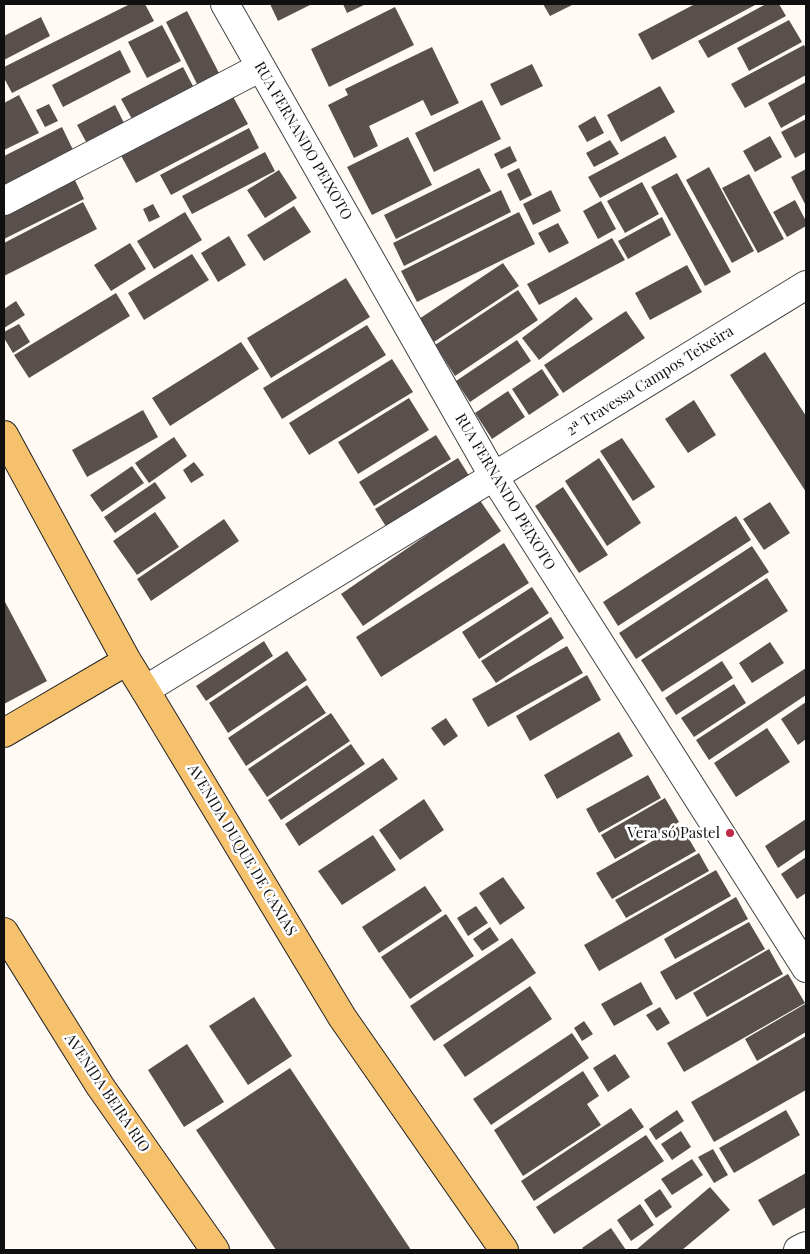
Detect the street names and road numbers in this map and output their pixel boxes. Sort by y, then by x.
street label: RUA FERNANDO PEIXOTO [250,59,356,223]
street label: 2ª Travessa Campos Teixeira [563,322,737,440]
street label: RUA FERNANDO PEIXOTO [451,410,559,574]
street label: AVENIDA DUQUE DE CAXIAS [184,761,300,939]
street label: AVENIDA BEIRA RIO [61,1030,153,1156]

